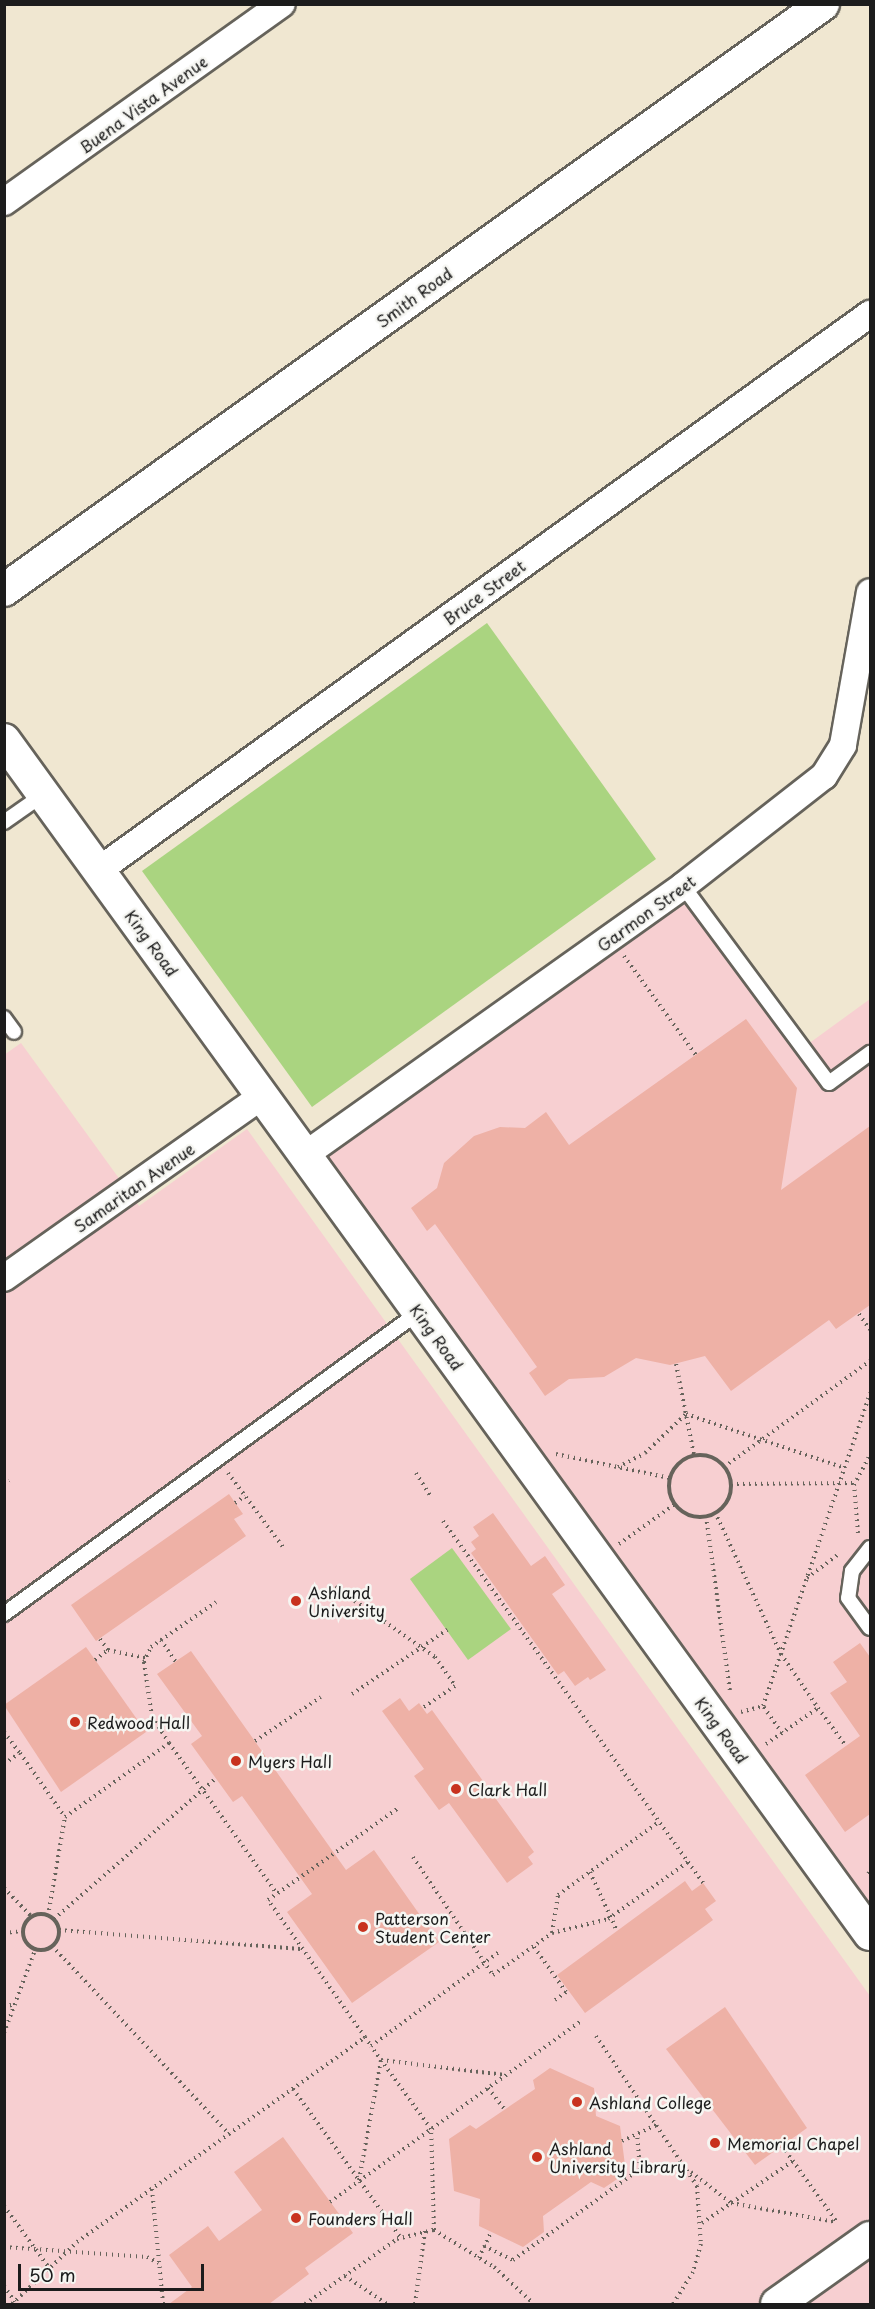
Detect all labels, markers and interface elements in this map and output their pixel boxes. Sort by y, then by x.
street label: Buena Vista Avenue [76,51,210,157]
street label: Smith Road [372,263,456,331]
street label: Bruce Street [439,555,529,629]
street label: Garmon Street [593,871,699,955]
street label: King Road [122,906,182,980]
street label: Samaritan Avenue [70,1138,198,1236]
street label: King Road [407,1300,467,1374]
place label: Ashland University [308,1582,385,1620]
marker: Ashland University [289,1594,303,1608]
street label: King Road [692,1693,752,1767]
place label: Redwood Hall [87,1712,191,1732]
marker: Redwood Hall [68,1715,82,1729]
place label: Myers Hall [248,1751,332,1771]
marker: Myers Hall [229,1754,243,1768]
place label: Clark Hall [468,1779,548,1799]
marker: Clark Hall [449,1782,463,1796]
place label: Patterson Student Center [375,1908,492,1946]
marker: Patterson Student Center [356,1920,370,1934]
place label: Ashland College [589,2092,712,2112]
marker: Ashland College [570,2095,584,2109]
place label: Memorial Chapel [727,2133,859,2153]
marker: Memorial Chapel [708,2136,722,2150]
place label: Ashland University Library [549,2138,686,2176]
marker: Ashland University Library [530,2150,544,2164]
place label: Founders Hall [308,2208,413,2228]
marker: Founders Hall [289,2211,303,2225]
scale bar [21,2252,207,2290]
text: 50 m [29,2261,76,2288]

